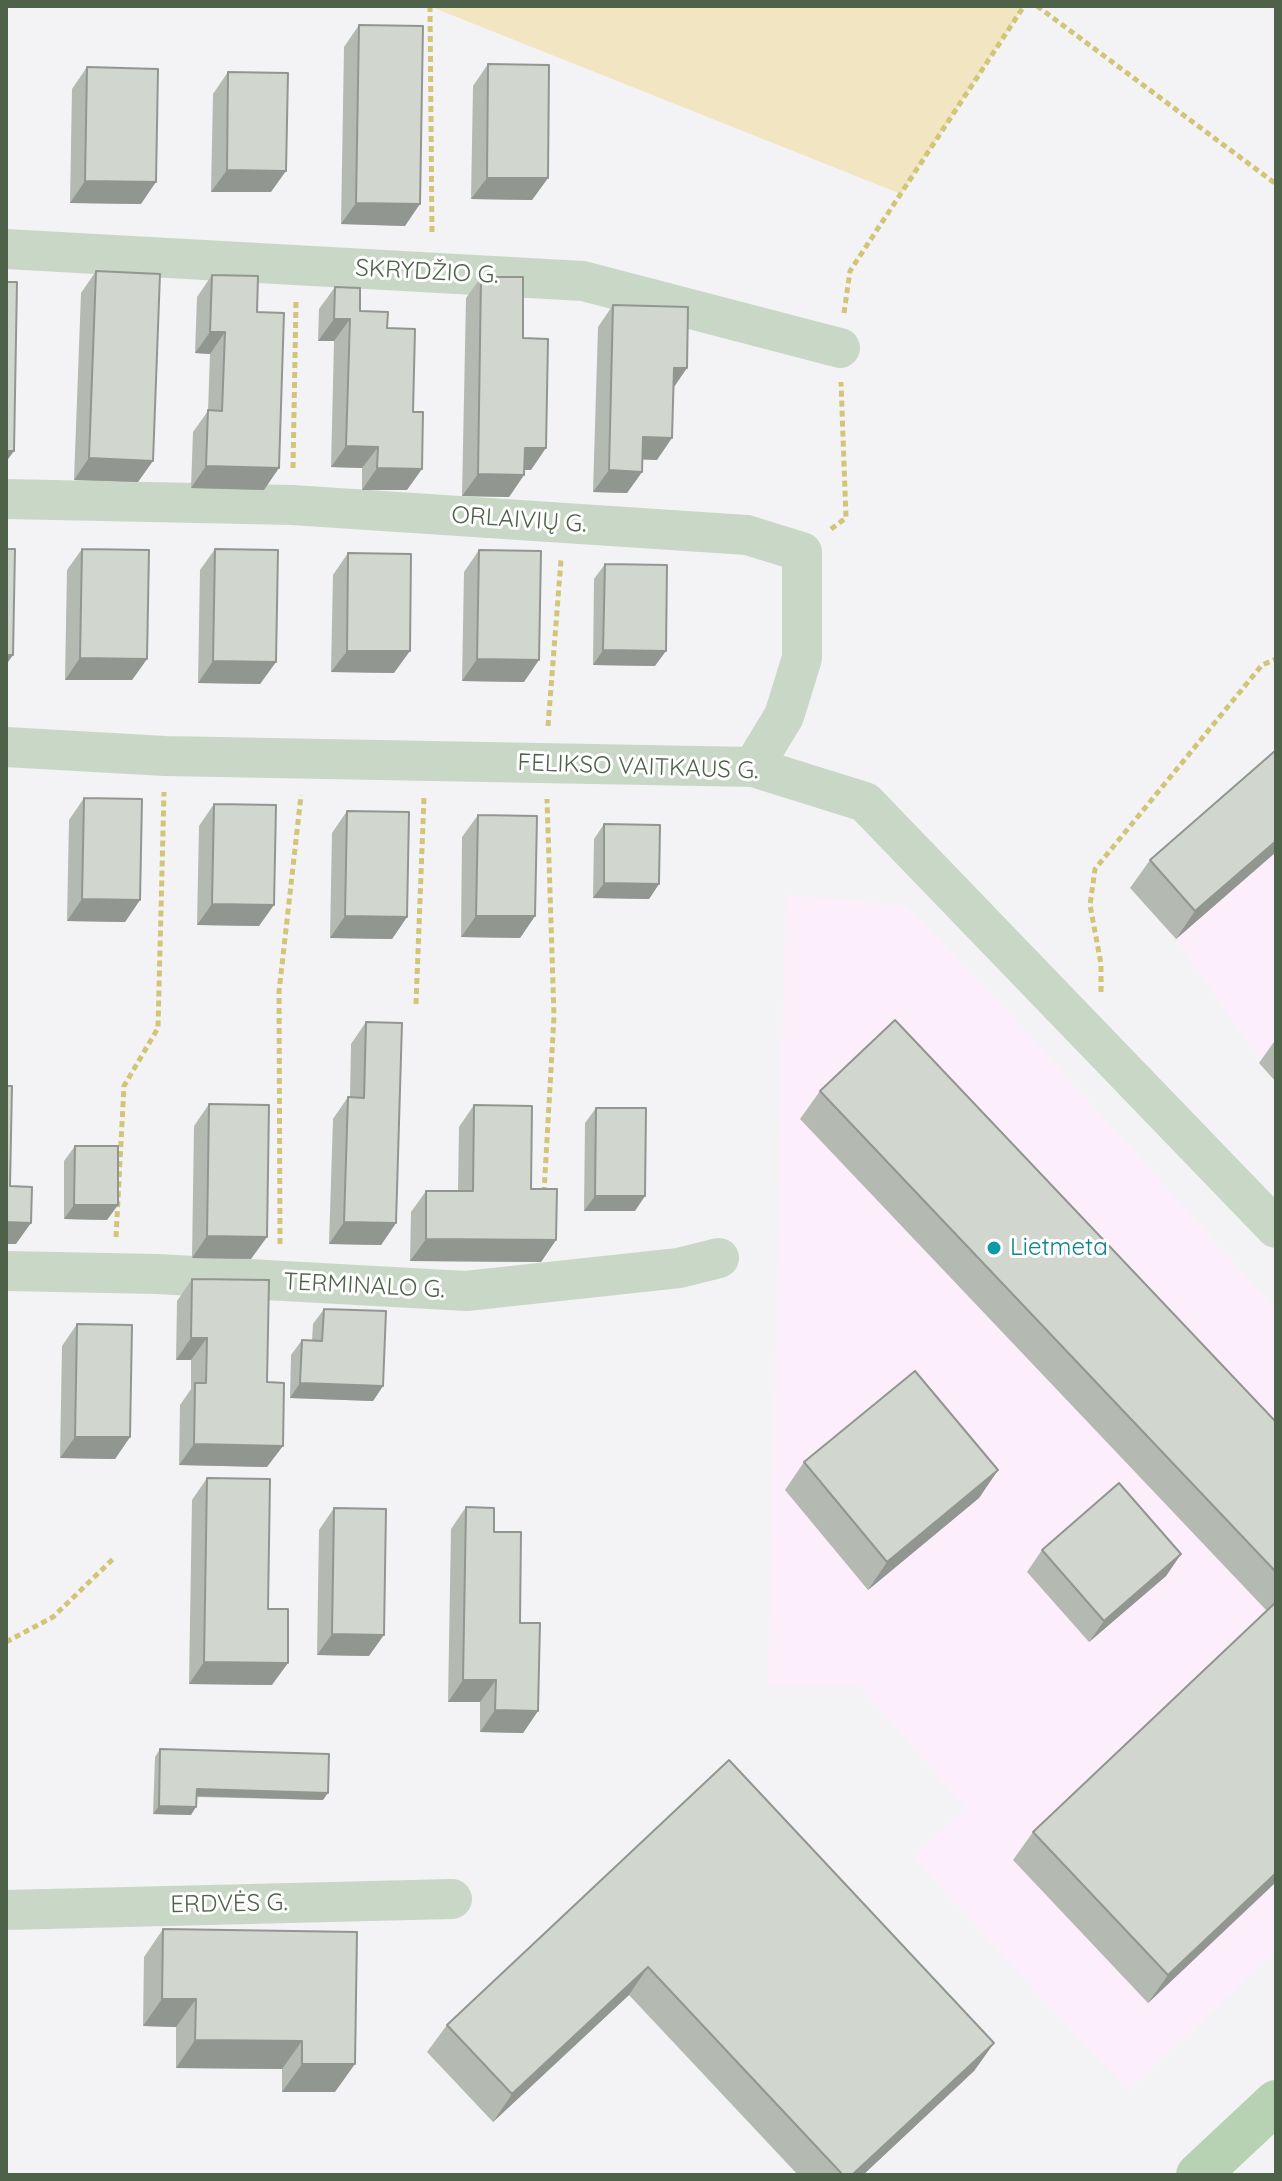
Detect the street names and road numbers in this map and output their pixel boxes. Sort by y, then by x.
street label: SKRYDŽIO G. [355,254,499,290]
street label: ORLAIVIŲ G. [450,501,588,539]
street label: FELIKSO VAITKAUS G. [517,748,759,786]
street label: TERMINALO G. [283,1267,445,1305]
street label: ERDVĖS G. [170,1889,288,1919]

